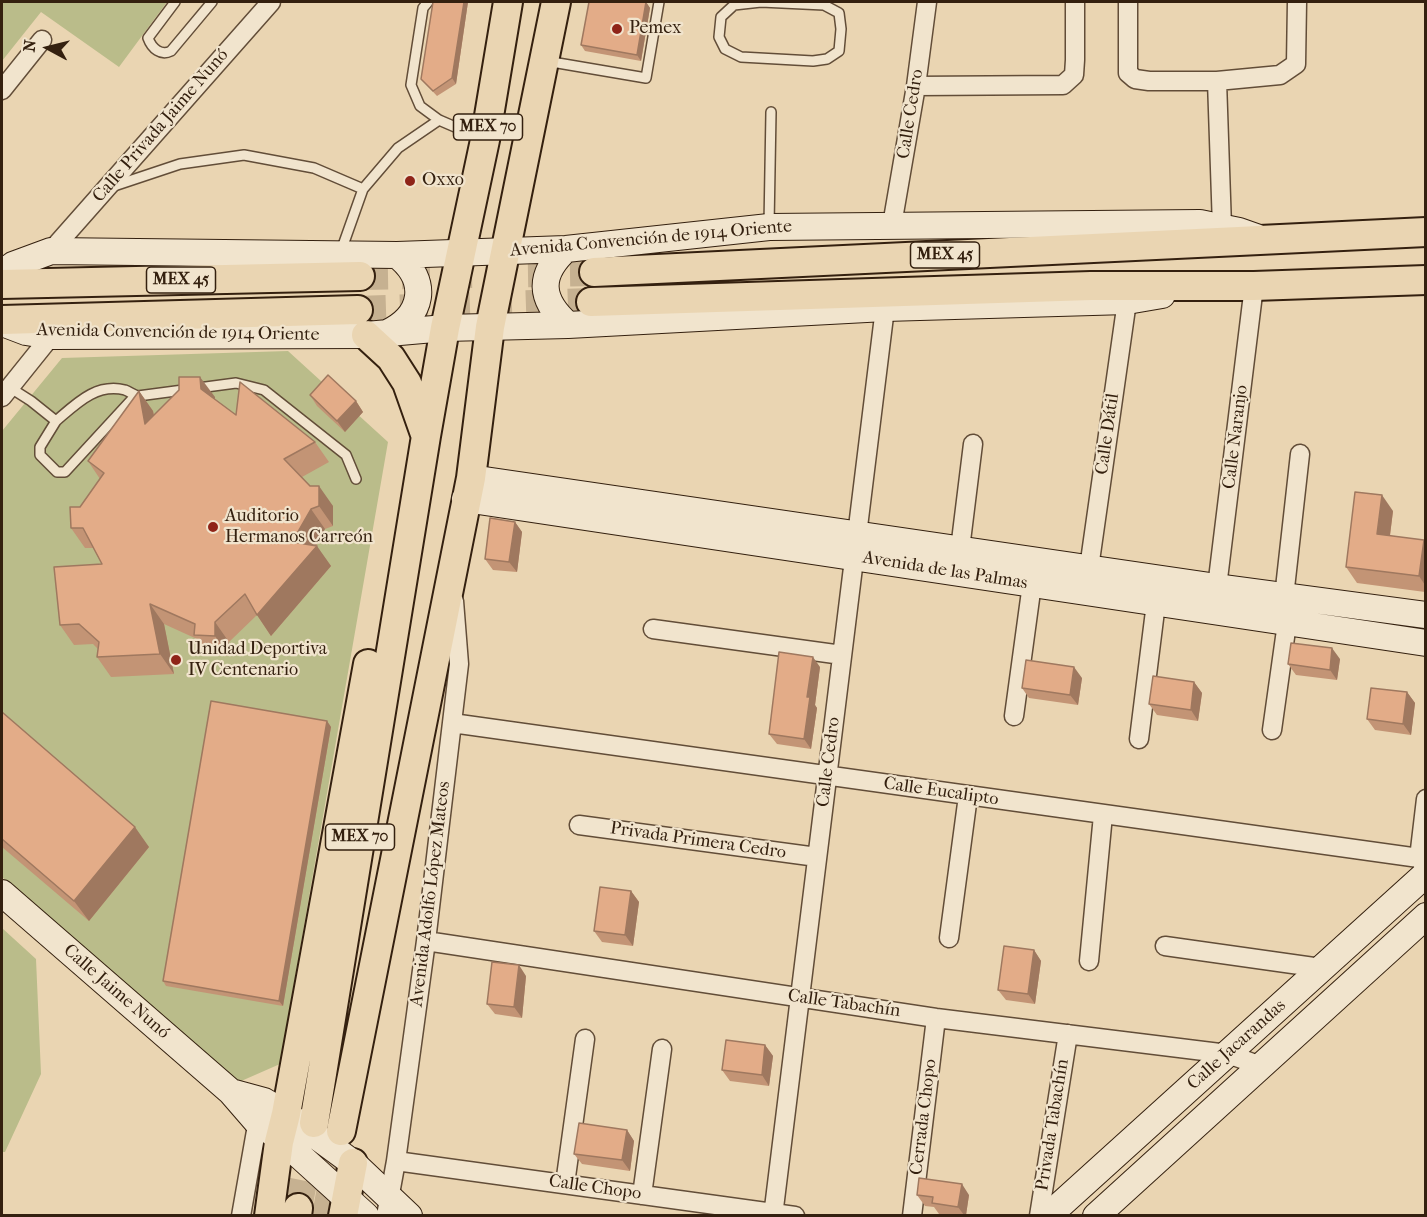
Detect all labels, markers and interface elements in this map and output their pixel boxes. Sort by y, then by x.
north arrow [18,18,78,78]
place label: Pemex [629,18,681,40]
marker: Pemex [610,22,624,36]
text: N [19,39,40,53]
street label: Calle Privada Jaime Nunó [88,45,234,207]
street label: Calle Cedro [893,68,929,160]
road number: MEX 70 [454,114,522,140]
place label: Oxxo [422,170,464,192]
marker: Oxxo [403,174,417,188]
street label: Avenida Convención de 1914 Oriente [509,216,793,262]
road number: MEX 45 [910,242,980,268]
road number: MEX 45 [146,267,216,293]
street label: Avenida Convención de 1914 Oriente [36,320,320,346]
street label: Calle Naranjo [1219,384,1253,490]
street label: Calle Dátil [1092,392,1124,476]
place label: Auditorio Hermanos Carreón [225,506,373,548]
marker: Auditorio Hermanos Carreón [206,520,220,534]
street label: Avenida de las Palmas [861,547,1029,595]
place label: Unidad Deportiva IV Centenario [188,639,327,682]
marker: Unidad Deportiva IV Centenario [169,653,183,667]
street label: Calle Cedro [813,716,845,808]
street label: Calle Eucalipto [882,773,1000,811]
street label: Avenida Adolfo López Mateos [406,780,456,1008]
street label: Privada Primera Cedro [609,818,787,864]
road number: MEX 70 [326,824,394,850]
street label: Calle Jaime Nunó [58,940,174,1044]
street label: Calle Tabachín [786,985,902,1023]
street label: Calle Jacarandas [1183,995,1291,1095]
street label: Cerrada Chopo [906,1058,942,1176]
street label: Privada Tabachín [1032,1058,1074,1192]
street label: Calle Chopo [547,1171,643,1205]

